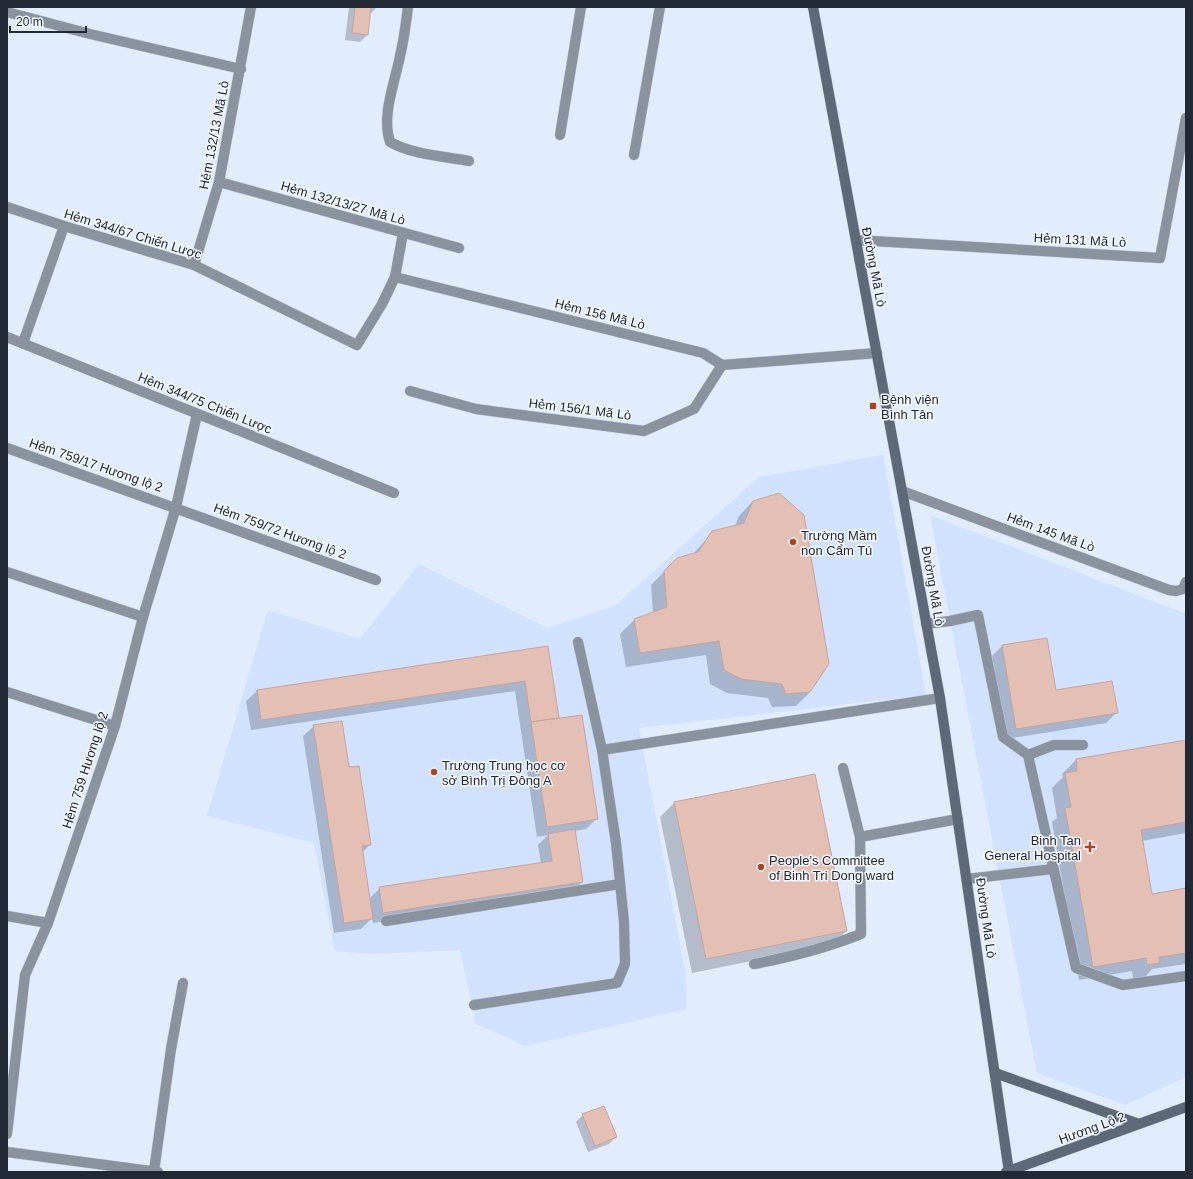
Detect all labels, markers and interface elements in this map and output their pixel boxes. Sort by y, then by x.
scale bar [10,8,86,34]
text: 20 m [16,15,43,29]
street label: Hẻm 132/13 Mã Lò [196,79,232,191]
street label: Hẻm 132/13/27 Mã Lò [279,178,407,228]
street label: Hẻm 344/67 Chiến Lược [62,206,204,262]
street label: Đường Mã Lò [859,226,889,308]
street label: Hẻm 131 Mã Lò [1033,230,1127,250]
street label: Hẻm 156 Mã Lò [553,296,647,332]
street label: Hẻm 344/75 Chiến Lược [136,369,275,437]
place label: Bệnh viện Bình Tân [881,392,939,422]
street label: Hẻm 156/1 Mã Lò [528,395,632,423]
marker: Bệnh viện Bình Tân [868,401,878,411]
street label: Hẻm 759/17 Hương lộ 2 [27,435,165,495]
street label: Hẻm 759/72 Hương lộ 2 [212,500,348,562]
street label: Hẻm 145 Mã Lò [1005,509,1097,555]
place label: Trường Mầm non Cẩm Tú [801,528,877,558]
marker: Trường Mầm non Cẩm Tú [788,537,798,547]
street label: Đường Mã Lò [919,545,947,627]
street label: Hẻm 759 Hương lộ 2 [59,710,111,830]
place label: Trường Trung học cơ sở Bình Trị Đông A [442,758,566,788]
marker: Trường Trung học cơ sở Bình Trị Đông A [429,767,439,777]
place label: Binh Tan General Hospital [984,833,1081,863]
marker: Binh Tan General Hospital [1084,841,1096,853]
place label: People's Committee of Binh Tri Dong ward [769,853,894,883]
marker: People's Committee of Binh Tri Dong ward [756,862,766,872]
street label: Đường Mã Lò [973,877,999,959]
street label: Hương Lộ 2 [1057,1109,1127,1147]

